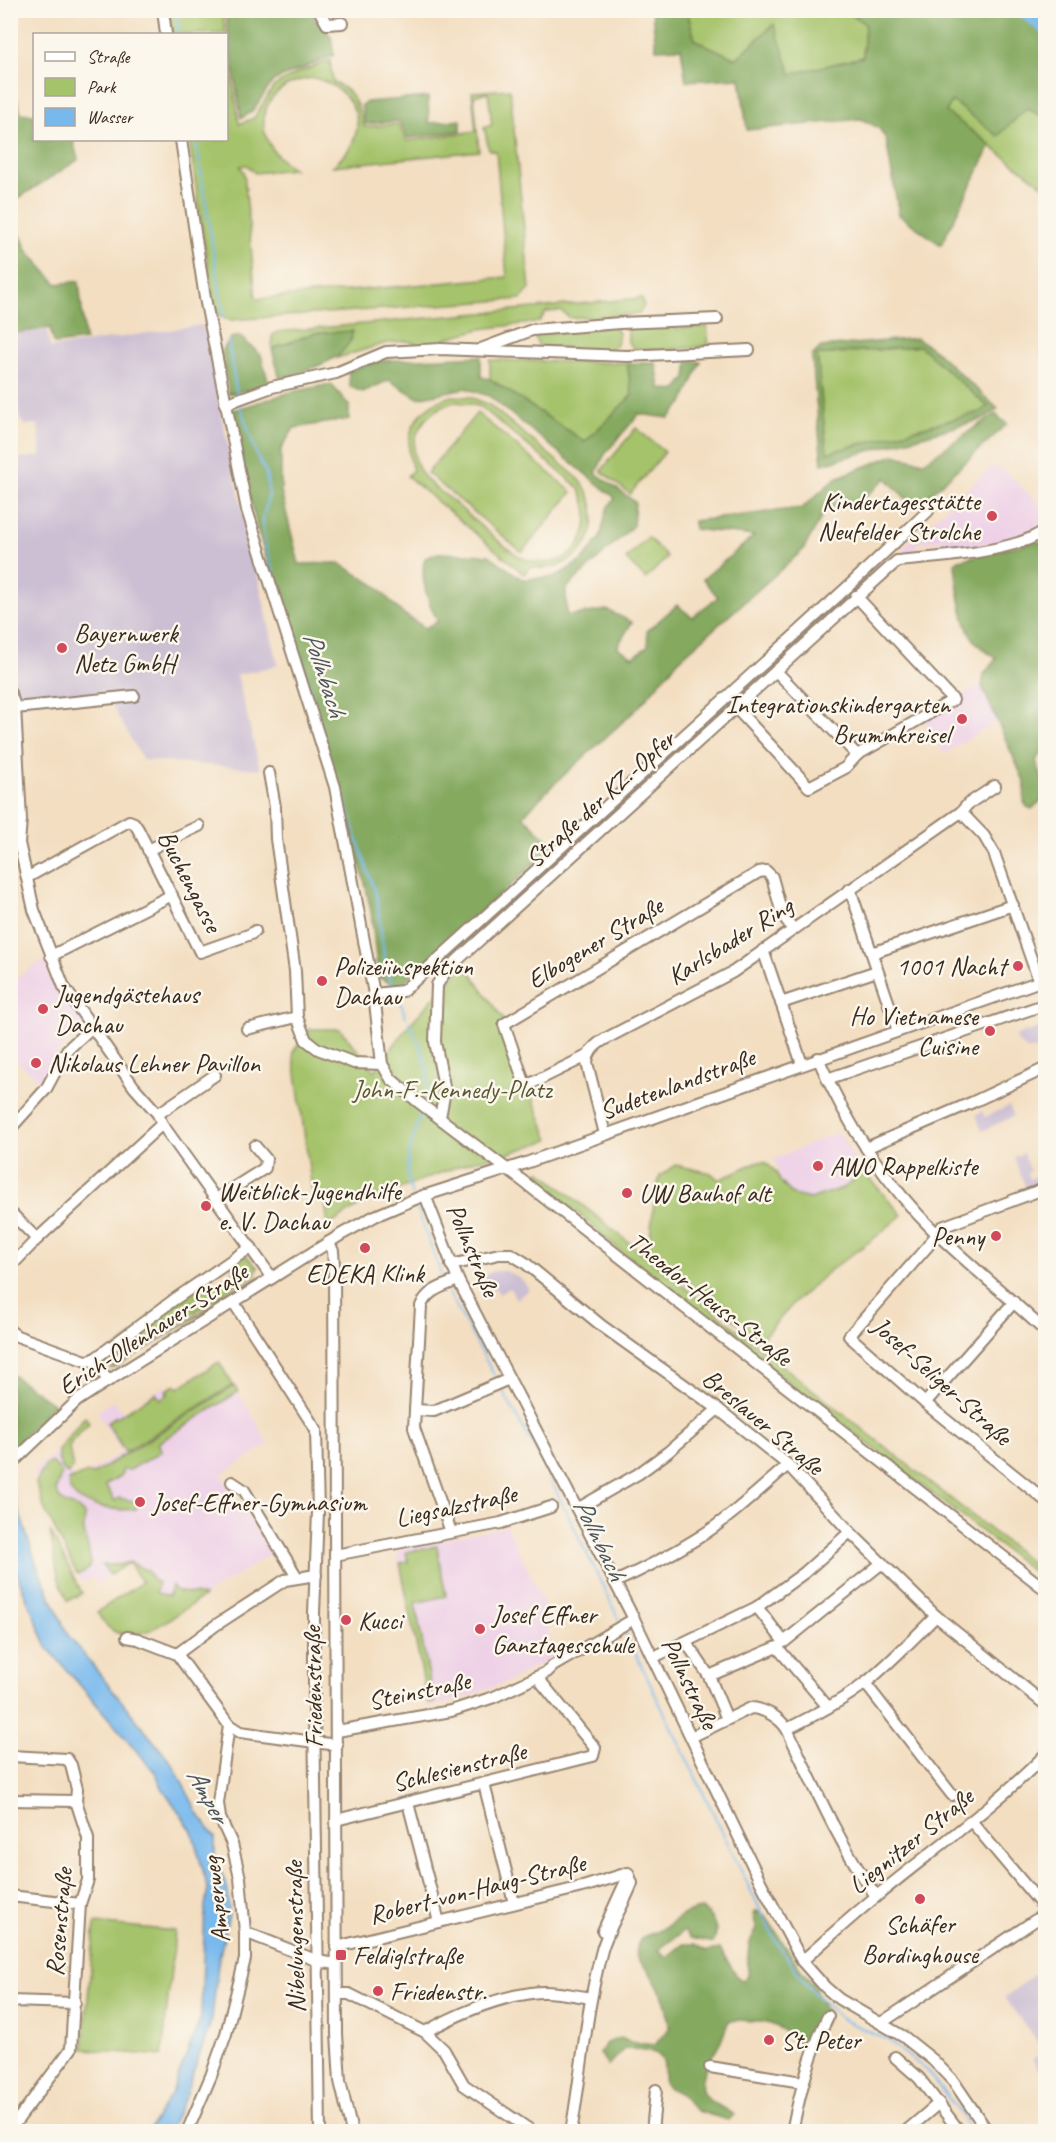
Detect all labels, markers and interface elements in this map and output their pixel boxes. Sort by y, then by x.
legend [33,33,228,141]
text: Straße [87,46,131,68]
text: Park [87,76,117,98]
text: Wasser [87,106,134,128]
place label: Kindertagesstätte Neufelder Strolche [818,485,983,548]
marker: Kindertagesstätte Neufelder Strolche [985,509,999,523]
place label: Bayernwerk Netz GmbH [74,617,180,680]
water label: Pollnbach [295,627,355,722]
marker: Bayernwerk Netz GmbH [55,641,69,655]
place label: Integrationskindergarten Brummkreisel [726,688,955,751]
marker: Integrationskindergarten Brummkreisel [955,712,969,726]
street label: Straße der KZ.-Opfer [518,721,684,875]
street label: Buchengasse [150,824,231,940]
street label: Elbogener Straße [521,888,671,996]
street label: Karlsbader Ring [661,889,800,993]
place label: Polizeiinspektion Dachau [334,950,473,1013]
place label: 1001 Nacht [896,950,1009,983]
marker: 1001 Nacht [1011,959,1025,973]
marker: Polizeiinspektion Dachau [315,974,329,988]
place label: Jugendgästehaus Dachau [53,978,201,1041]
place label: Ho Vietnamese Cuisine [850,1000,981,1063]
marker: Jugendgästehaus Dachau [36,1002,50,1016]
marker: Ho Vietnamese Cuisine [983,1024,997,1038]
street label: Sudetenlandstraße [595,1040,762,1127]
place label: Nikolaus Lehner Pavillon [48,1047,261,1080]
marker: Nikolaus Lehner Pavillon [29,1056,43,1070]
park label: John-F.-Kennedy-Platz [350,1073,553,1106]
place label: AWO Rappelkiste [830,1150,980,1183]
marker: AWO Rappelkiste [811,1159,825,1173]
place label: Weitblick-Jugendhilfe e. V. Dachau [218,1175,403,1238]
place label: UW Bauhof alt [639,1177,773,1210]
marker: UW Bauhof alt [620,1186,634,1200]
street label: Pollnstraße [439,1198,508,1304]
marker: Weitblick-Jugendhilfe e. V. Dachau [199,1199,213,1213]
place label: Penny [932,1220,986,1253]
street label: Theodor-Heuss-Straße [621,1225,801,1375]
marker: Penny [989,1229,1003,1243]
marker: EDEKA Klink [358,1241,372,1255]
street label: Erich-Ollenhauer-Straße [52,1254,256,1403]
place label: EDEKA Klink [306,1257,426,1290]
street label: Josef-Seliger-Straße [864,1308,1021,1454]
street label: Breslauer Straße [695,1362,832,1484]
street label: Liegsalzstraße [392,1477,522,1535]
place label: Josef-Effner-Gymnasium [150,1486,369,1519]
water label: Pollnbach [566,1493,635,1587]
marker: Josef-Effner-Gymnasium [133,1495,147,1509]
place label: Josef Effner Ganztagesschule [490,1598,635,1661]
place label: Kucci [358,1604,405,1637]
marker: Kucci [339,1613,353,1627]
marker: Josef Effner Ganztagesschule [473,1622,487,1636]
street label: Friedenstraße [295,1623,331,1748]
street label: Pollnstraße [654,1632,727,1737]
street label: Steinstraße [365,1664,475,1718]
street label: Schlesienstraße [389,1734,532,1800]
water label: Amper [179,1762,239,1832]
street label: Liegnitzer Straße [842,1779,982,1901]
street label: Robert-von-Haug-Straße [365,1846,591,1932]
street label: Amperweg [194,1853,238,1945]
street label: Nibelungenstraße [277,1858,313,2013]
street label: Rosenstraße [38,1864,80,1977]
marker: Schäfer Bordinghouse [913,1892,927,1906]
place label: Schäfer Bordinghouse [862,1908,980,1971]
place label: Feldiglstraße [353,1939,465,1972]
marker: Feldiglstraße [334,1948,348,1962]
place label: Friedenstr. [390,1975,488,2008]
marker: Friedenstr. [371,1984,385,1998]
place label: St. Peter [781,2024,862,2057]
marker: St. Peter [762,2033,776,2047]

